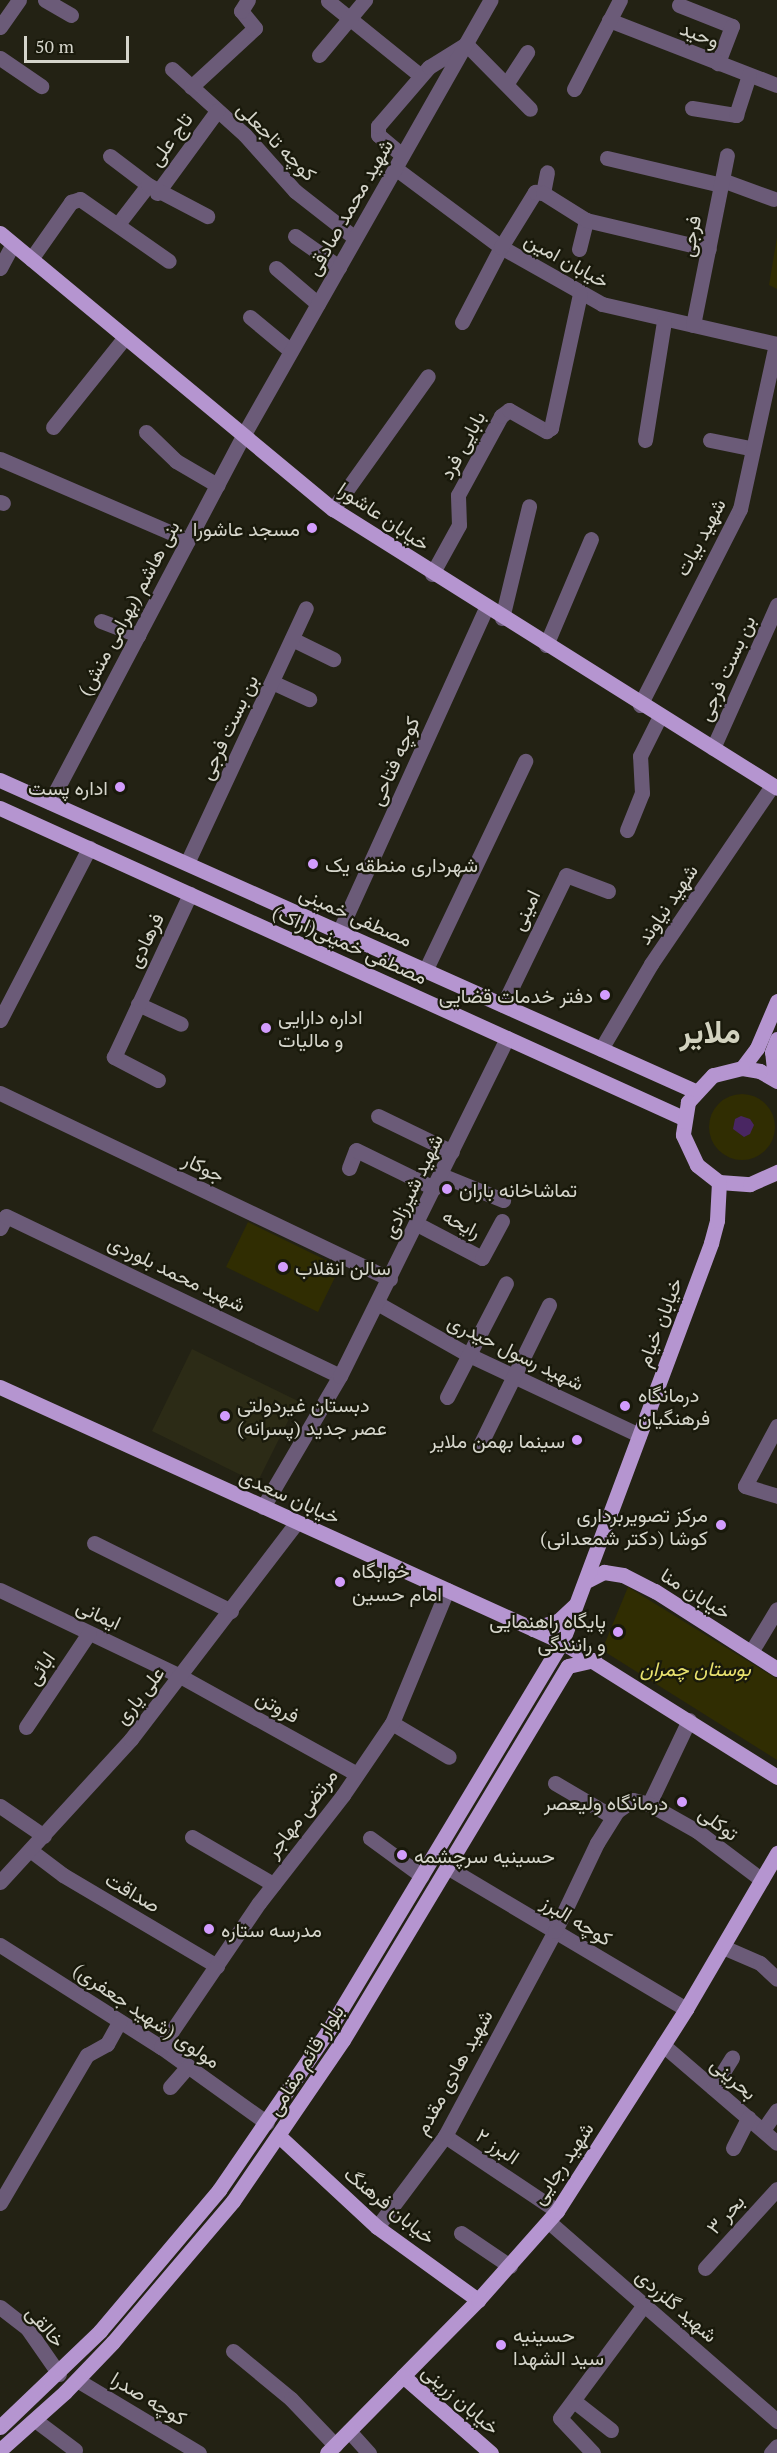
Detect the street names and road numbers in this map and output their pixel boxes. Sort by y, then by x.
street label: وحید [677,16,723,52]
street label: کوچه تاجعلی [232,96,322,186]
street label: تاج علی [143,108,197,170]
street label: شهید محمد صادقی [300,135,398,279]
street label: فرجی [674,213,706,259]
street label: خیابان امین [520,227,614,293]
street label: بابایی فرد [434,407,490,483]
street label: خیابان عاشورا [333,476,435,556]
street label: شهید بیات [670,494,730,580]
street label: بنی هاشم (بهرامی منش) [72,516,184,700]
street label: بن بست فرجی [692,611,760,725]
street label: بن بست فرجی [193,671,263,783]
street label: کوچه فتاحی [364,713,424,809]
street label: شهید نیاوند [631,859,703,949]
street label: مصطفی خمینی [296,880,416,952]
street label: امینی [505,886,545,934]
street label: مصطفی خمینی(اراک) [269,899,431,989]
street label: فرهادی [121,909,169,971]
street label: شهید شیرزادی [376,1130,448,1242]
street label: جوکار [179,1147,229,1187]
street label: رایحه [439,1203,485,1243]
street label: شهید محمد بلوردی [104,1229,250,1317]
street label: خیابان خیام [631,1274,687,1370]
street label: شهید رسول حیدری [444,1309,588,1395]
street label: خیابان سعدی [236,1463,344,1529]
street label: خیابان منا [657,1562,735,1624]
street label: ایمانی [73,1593,125,1635]
street label: ابائی [20,1647,60,1689]
street label: علی یاری [109,1661,169,1729]
street label: فروتن [252,1684,304,1728]
street label: مرتضی مهاجر [260,1764,342,1862]
street label: توکلی [694,1801,744,1845]
street label: صداقت [101,1867,165,1917]
street label: کوچه البرز [537,1890,617,1950]
street label: مولوی (شهید جعفری) [69,1957,225,2073]
street label: بلوار قائم مقامی [262,2000,348,2120]
street label: شهید هادی مقدم [409,2005,497,2139]
street label: بحرینی [706,2051,762,2105]
street label: شهید رجایی [526,2117,598,2209]
street label: البرز ۲ [472,2123,524,2169]
street label: خیابان فرهنگ [340,2161,440,2249]
street label: بحر ۳ [701,2189,749,2239]
street label: شهید گلزردی [631,2263,723,2347]
street label: خالقی [21,2300,71,2352]
street label: خیابان زرینی [417,2359,505,2439]
street label: کوچه صدرا [107,2366,191,2430]

